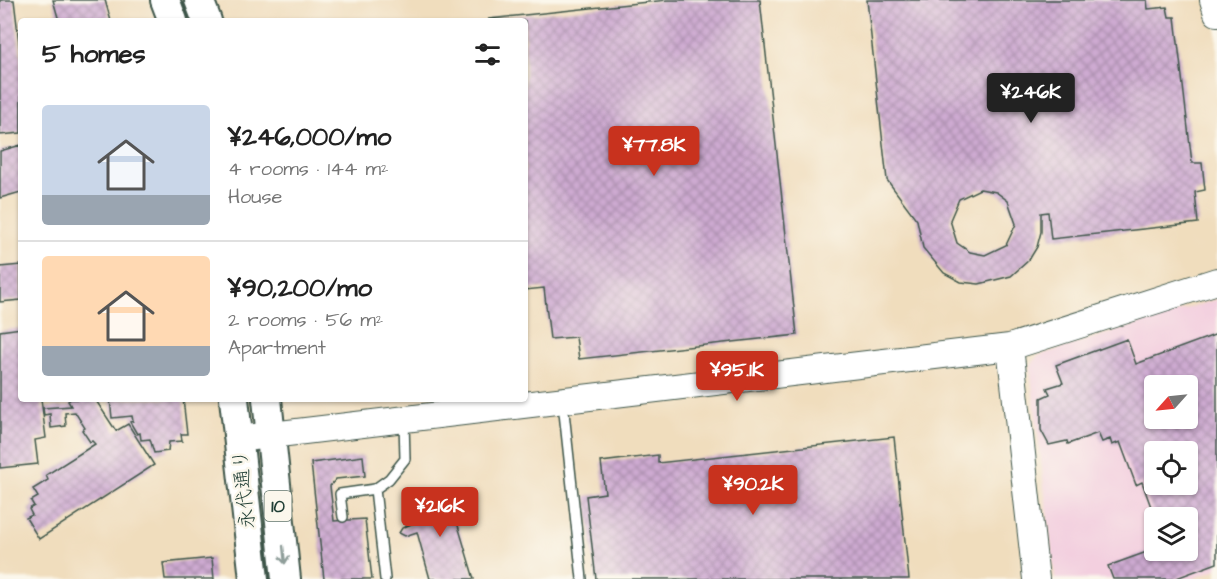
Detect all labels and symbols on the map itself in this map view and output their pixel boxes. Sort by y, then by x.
pin: ¥246K [989,73,1073,124]
pin: ¥77.8K [605,126,703,177]
pin: ¥95.1K [688,351,786,402]
north arrow [1144,375,1198,429]
street label: 永代通り [226,448,262,530]
pin: ¥90.2K [704,465,802,516]
pin: ¥216K [398,487,482,538]
road number: 10 [264,491,292,521]
one-way arrow [278,544,289,564]

